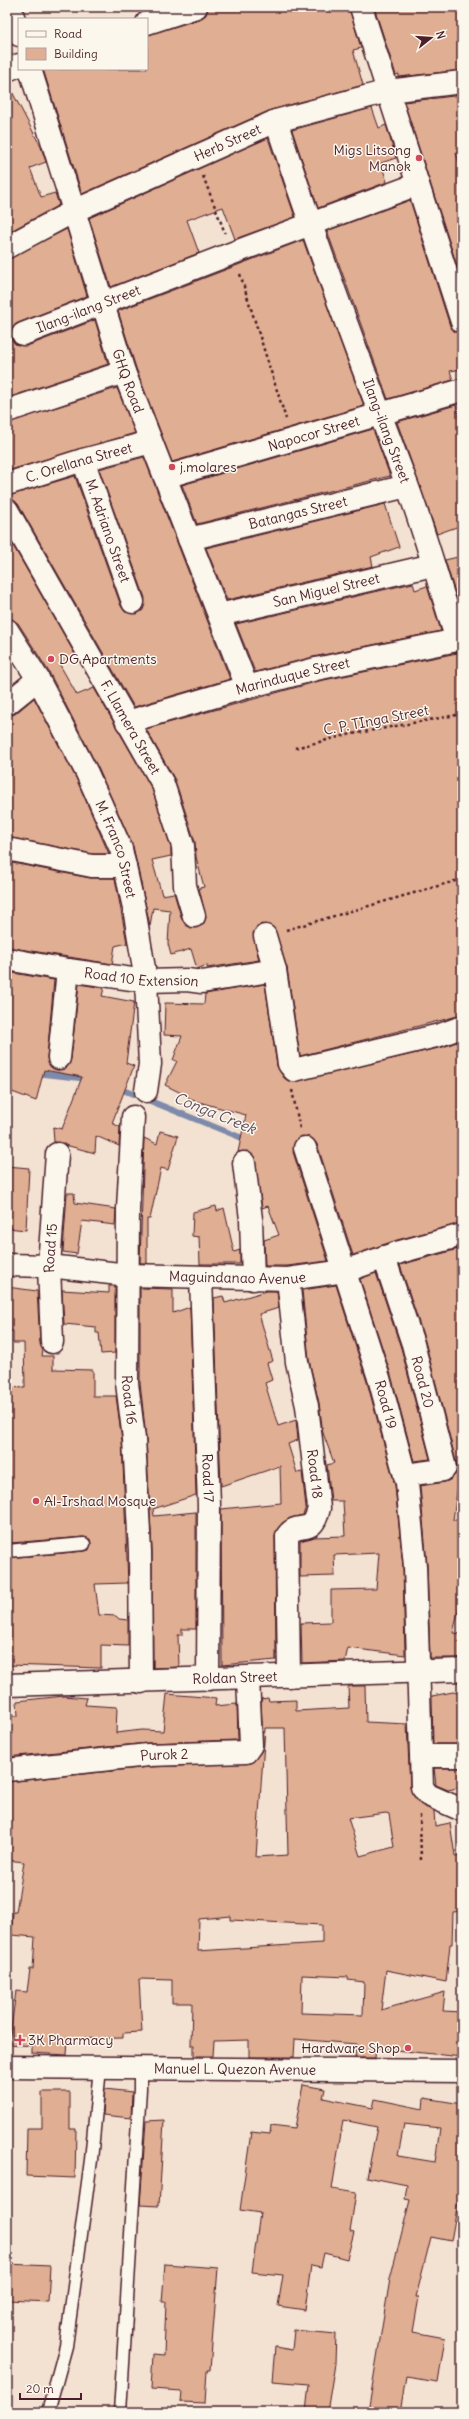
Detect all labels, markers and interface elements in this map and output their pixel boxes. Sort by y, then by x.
legend [18,18,148,70]
north arrow [411,18,451,58]
text: Road [54,26,82,41]
text: N [433,29,448,41]
text: Building [54,46,98,61]
street label: Herb Street [191,120,264,165]
place label: Migs Litsong Manok [333,141,411,175]
marker: Migs Litsong Manok [414,153,424,163]
street label: Ilang-ilang Street [34,281,143,337]
street label: GHQ Road [108,347,148,416]
street label: Ilang-ilang Street [359,376,414,486]
street label: Napocor Street [266,411,362,455]
street label: C. Orellana Street [23,438,134,487]
place label: j.molares [179,458,237,476]
marker: j.molares [167,462,177,472]
street label: M. Adriano Street [81,477,134,585]
street label: Batangas Street [247,492,349,533]
street label: San Miguel Street [271,569,382,611]
place label: DG Apartments [59,650,157,668]
street label: Marinduque Street [234,653,351,699]
marker: DG Apartments [46,654,56,664]
street label: F. Llamera Street [97,677,165,778]
street label: C. P. TInga Street [322,701,430,739]
street label: M. Franco Street [91,798,141,900]
street label: Road 10 Extension [83,963,200,990]
water label: Conga Creek [171,1088,260,1139]
street label: Road 15 [40,1223,61,1273]
street label: Maguindanao Avenue [169,1267,307,1288]
street label: Road 20 [407,1354,438,1410]
street label: Road 16 [118,1375,141,1426]
street label: Road 19 [371,1378,401,1431]
street label: Road 18 [303,1448,327,1500]
street label: Road 17 [198,1453,218,1503]
place label: Al-Irshad Mosque [44,1492,156,1510]
marker: Al-Irshad Mosque [31,1496,41,1506]
street label: Roldan Street [192,1667,278,1688]
street label: Purok 2 [139,1745,189,1765]
place label: 3K Pharmacy [28,2031,113,2049]
marker: 3K Pharmacy [15,2035,25,2045]
place label: Hardware Shop [301,2039,400,2057]
marker: Hardware Shop [403,2043,413,2053]
street label: Manuel L. Quezon Avenue [154,2059,316,2079]
scale bar [20,2375,81,2401]
text: 20 m [26,2381,54,2396]

